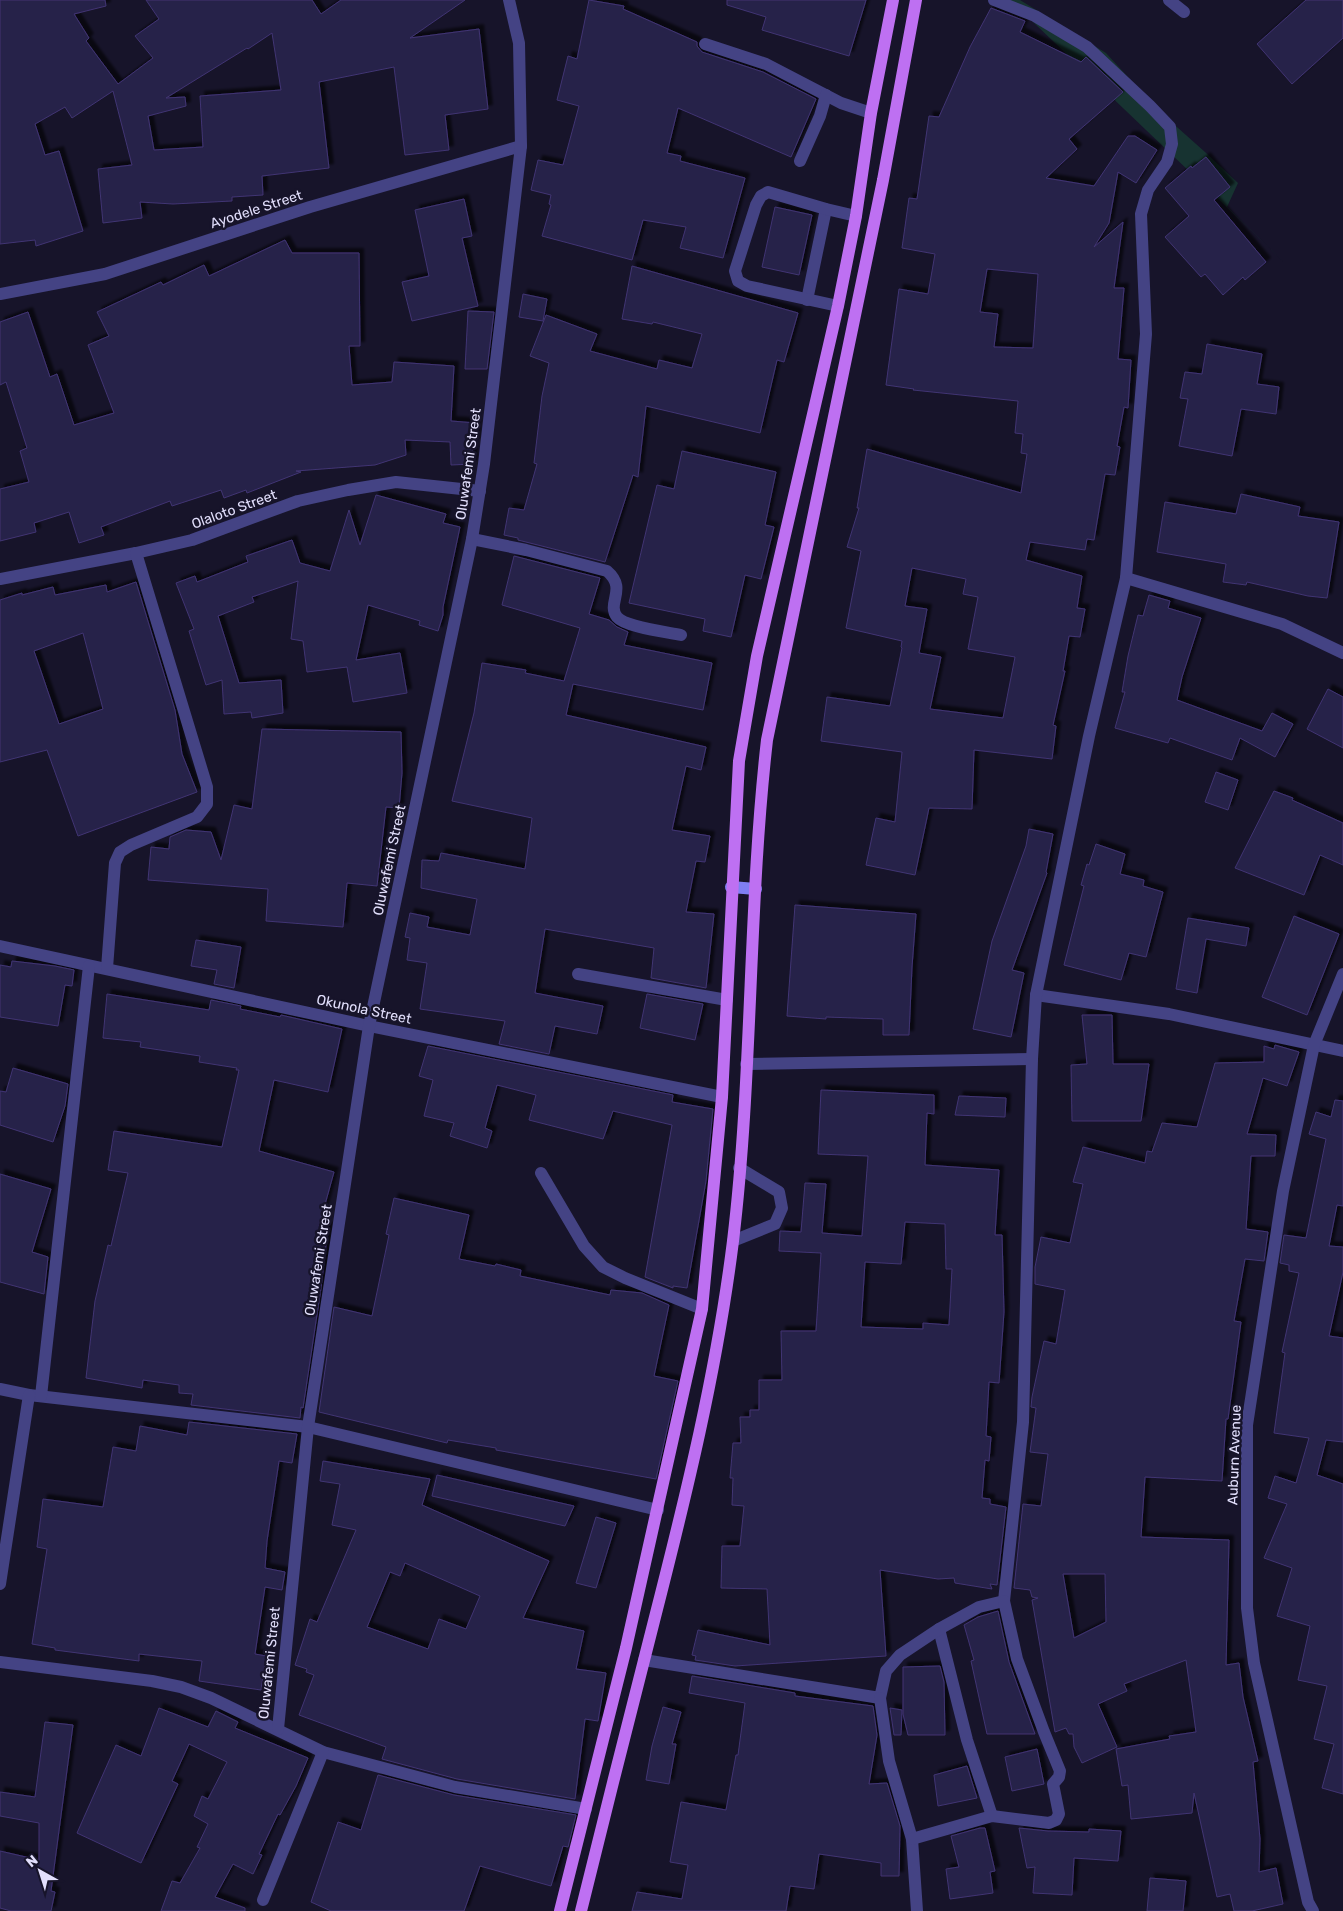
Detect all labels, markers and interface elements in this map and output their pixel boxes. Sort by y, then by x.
street label: Ayodele Street [208,186,305,232]
street label: Oluwafemi Street [452,407,485,521]
street label: Olaloto Street [189,486,280,533]
street label: Oluwafemi Street [369,803,410,917]
street label: Okunola Street [315,991,413,1028]
street label: Oluwafemi Street [301,1203,336,1317]
street label: Auburn Avenue [1224,1404,1245,1505]
street label: Oluwafemi Street [255,1606,284,1720]
north arrow [15,1846,65,1896]
text: N [23,1852,41,1871]

